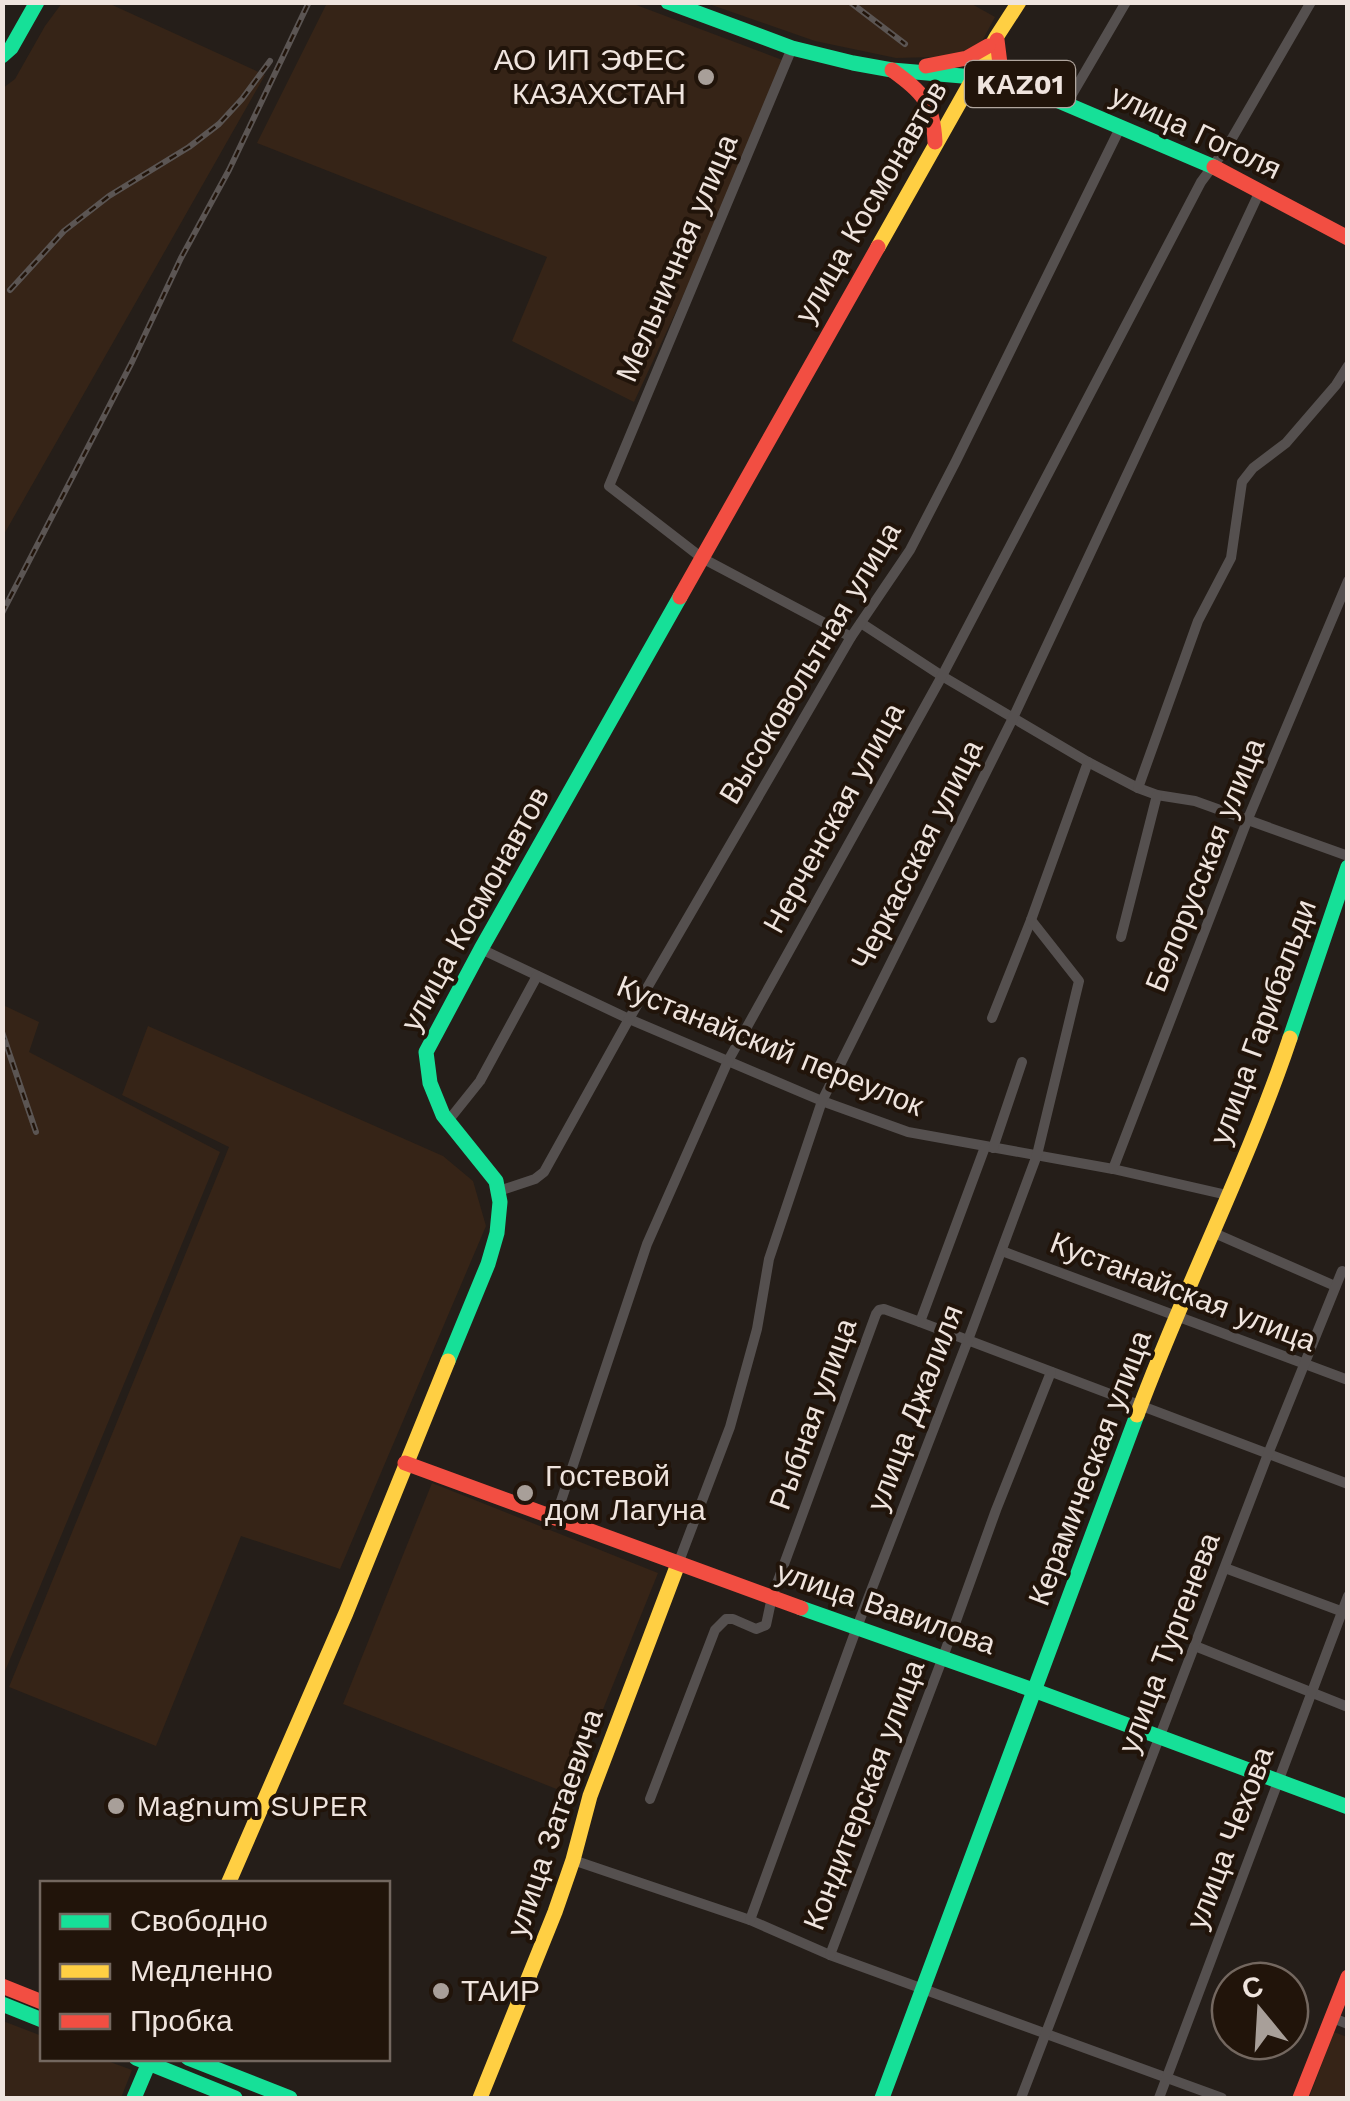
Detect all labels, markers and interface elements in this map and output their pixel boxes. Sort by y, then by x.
place label: АО ИП ЭФЕС КАЗАХСТАН [494,42,686,111]
road number: KАZ01 [965,61,1075,107]
marker: АО ИП ЭФЕС КАЗАХСТАН [695,66,717,88]
street label: улица Космонавтов [787,74,954,329]
street label: улица Гоголя [1106,77,1287,186]
street label: Мельничная улица [609,129,745,387]
street label: Высоковольтная улица [712,515,908,810]
street label: Нерченская улица [756,696,911,939]
street label: Белорусская улица [1138,733,1272,997]
street label: Черкасская улица [843,734,990,976]
street label: улица Космонавтов [393,781,556,1037]
street label: улица Гарибальди [1202,895,1323,1149]
street label: Кустанайский переулок [612,968,929,1123]
street label: Кустанайская улица [1045,1225,1321,1358]
street label: улица Джалиля [859,1300,970,1516]
street label: Рыбная улица [762,1313,863,1514]
street label: Керамическая улица [1021,1325,1158,1610]
place label: Гостевой дом Лагуна [545,1458,706,1527]
marker: Гостевой дом Лагуна [514,1482,536,1504]
street label: улица Тургенева [1110,1527,1227,1758]
street label: улица Вавилова [772,1554,1000,1661]
street label: Кондитерская улица [796,1655,931,1935]
street label: улица Затаевича [499,1704,610,1941]
street label: улица Чехова [1179,1741,1280,1934]
place label: Magnum SUPER [136,1788,368,1823]
marker: Magnum SUPER [105,1795,127,1817]
legend [40,1881,390,2061]
text: Свободно [130,1903,268,1938]
text: Медленно [130,1953,273,1988]
north arrow [1210,1961,1310,2061]
text: С [1238,1969,1267,2007]
place label: ТАИР [461,1973,540,2008]
marker: ТАИР [430,1980,452,2002]
text: Пробка [130,2003,233,2038]

